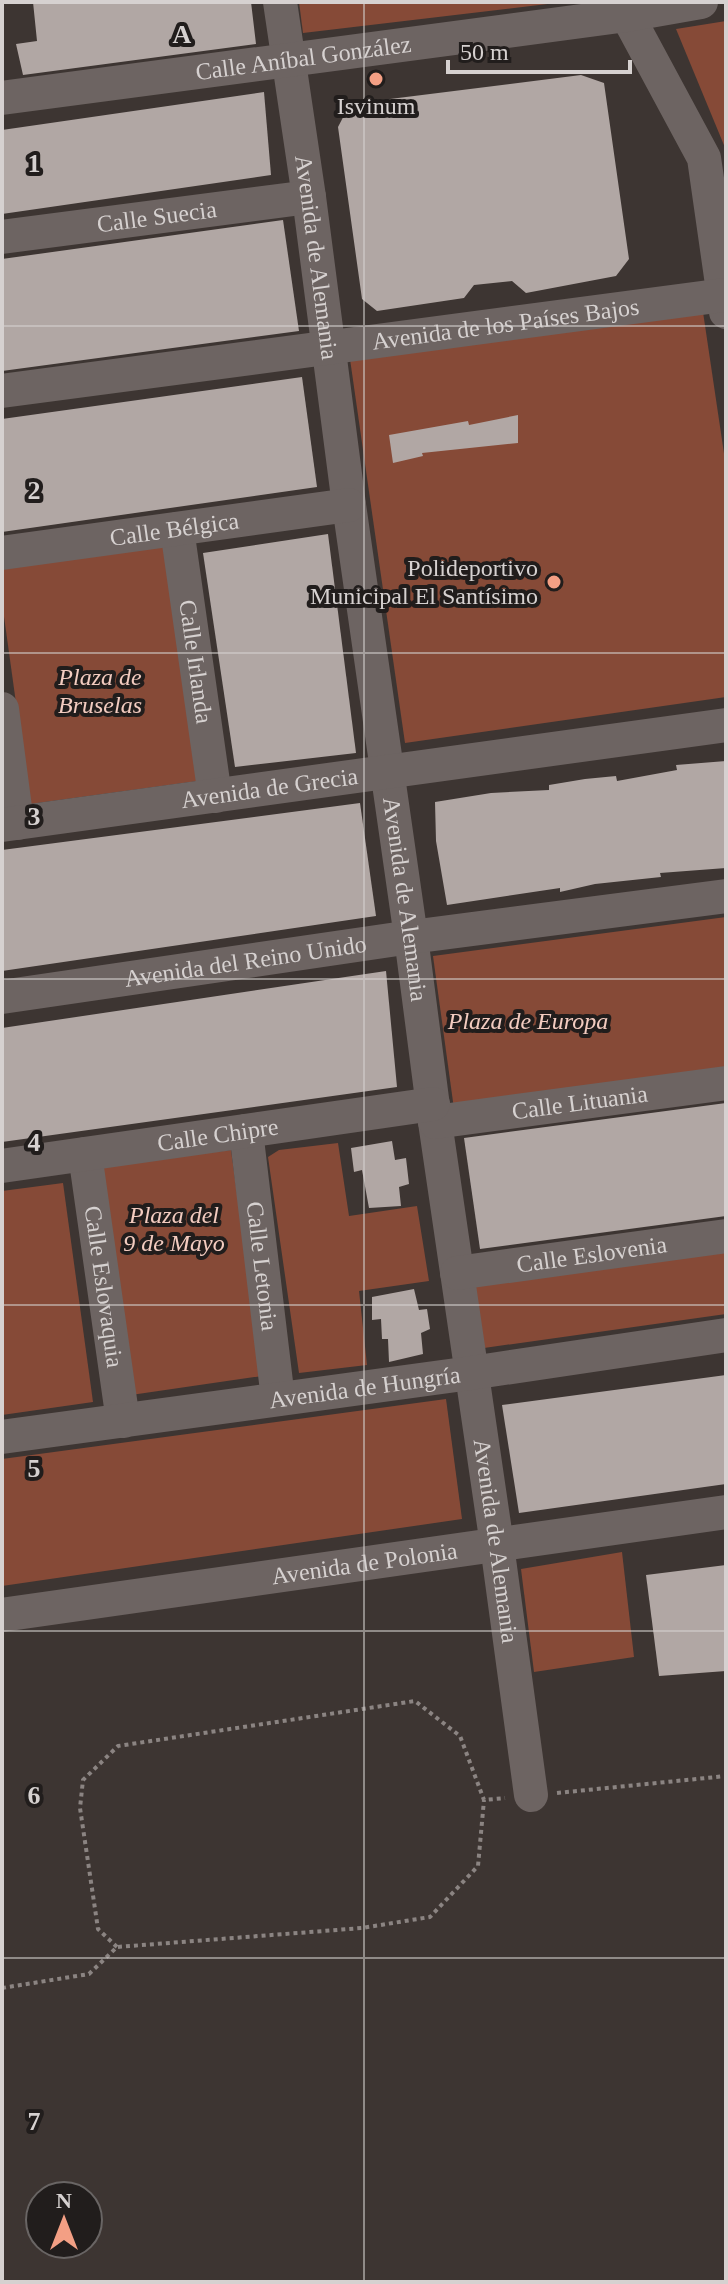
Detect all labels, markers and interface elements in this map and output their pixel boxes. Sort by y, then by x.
text: A [173,20,192,49]
scale bar [448,24,630,74]
street label: Calle Aníbal González [194,31,413,85]
text: 50 m [460,39,509,65]
marker: Isvinum [367,70,385,88]
place label: Isvinum [337,93,416,119]
text: 1 [28,149,41,178]
street label: Avenida de Alemania [290,153,343,362]
street label: Calle Suecia [95,196,219,238]
street label: Avenida de los Países Bajos [371,293,641,355]
text: 2 [28,476,41,505]
street label: Calle Bélgica [108,507,241,551]
place label: Polideportivo Municipal El Santísimo [310,555,538,609]
marker: Polideportivo Municipal El Santísimo [545,573,563,591]
street label: Calle Irlanda [174,598,218,726]
park label: Plaza de Bruselas [57,664,142,718]
street label: Avenida de Grecia [179,763,360,813]
street label: Avenida de Alemania [378,795,432,1003]
text: 3 [28,802,41,831]
street label: Avenida del Reino Unido [123,931,368,992]
park label: Plaza de Europa [447,1008,608,1034]
street label: Calle Lituania [510,1081,650,1125]
street label: Calle Chipre [156,1113,280,1157]
text: 4 [28,1128,41,1157]
street label: Calle Letonia [242,1200,283,1332]
park label: Plaza del 9 de Mayo [123,1202,225,1256]
street label: Calle Eslovaquia [80,1204,128,1370]
street label: Calle Eslovenia [515,1231,669,1278]
street label: Avenida de Hungría [267,1362,462,1413]
street label: Avenida de Alemania [469,1437,523,1645]
text: 5 [28,1454,41,1483]
street label: Avenida de Polonia [270,1537,459,1590]
text: 6 [28,1781,41,1810]
text: 7 [28,2107,41,2136]
north arrow [24,2180,104,2260]
text: N [56,2188,72,2213]

